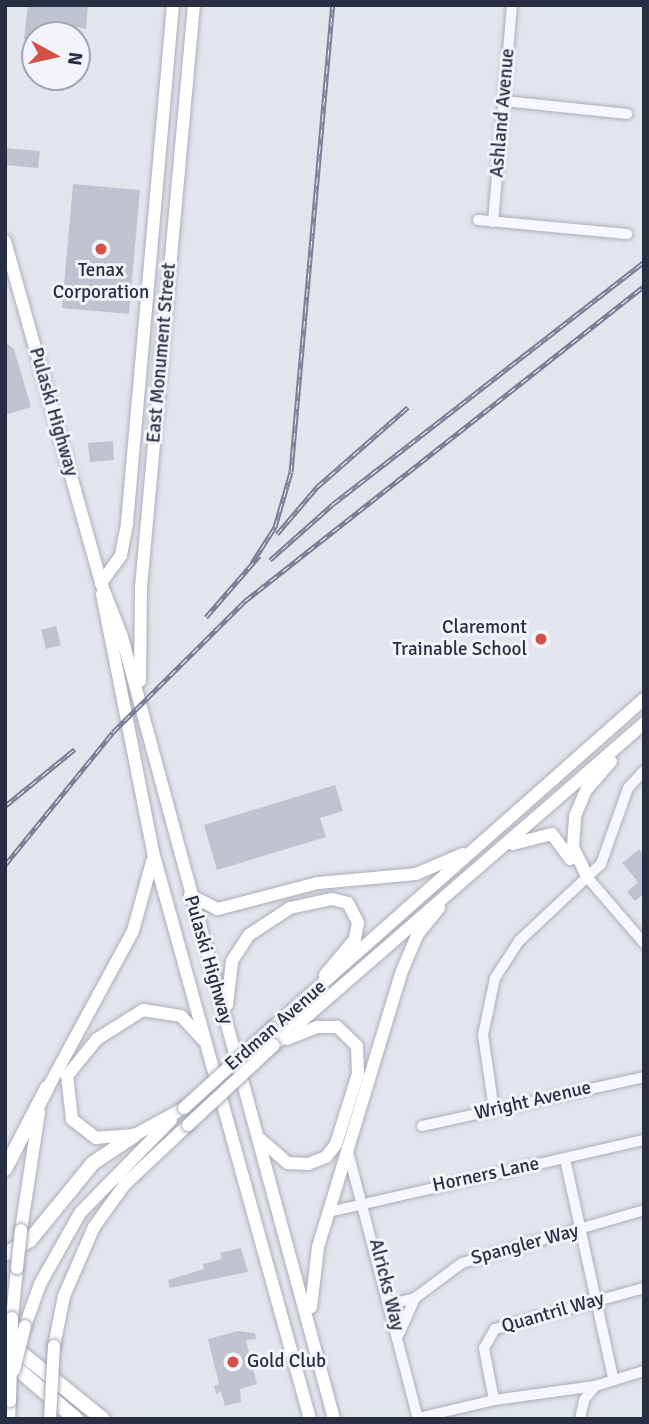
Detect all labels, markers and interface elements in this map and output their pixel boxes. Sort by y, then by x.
north arrow [21,21,91,91]
street label: Ashland Avenue [486,47,520,179]
text: N [62,50,88,67]
marker: Tenax Corporation [93,241,109,257]
place label: Tenax Corporation [53,260,149,304]
street label: East Monument Street [143,262,181,444]
street label: Pulaski Highway [24,345,82,479]
place label: Claremont Trainable School [393,617,527,661]
marker: Claremont Trainable School [533,631,549,647]
street label: Pulaski Highway [179,893,237,1027]
street label: Erdman Avenue [221,976,331,1076]
street label: Wright Avenue [472,1077,594,1125]
street label: Horners Lane [431,1153,541,1197]
street label: Spangler Way [469,1220,581,1270]
street label: Alricks Way [364,1237,408,1333]
street label: Quantril Way [499,1288,607,1338]
place label: Gold Club [247,1351,326,1373]
marker: Gold Club [225,1354,241,1370]

